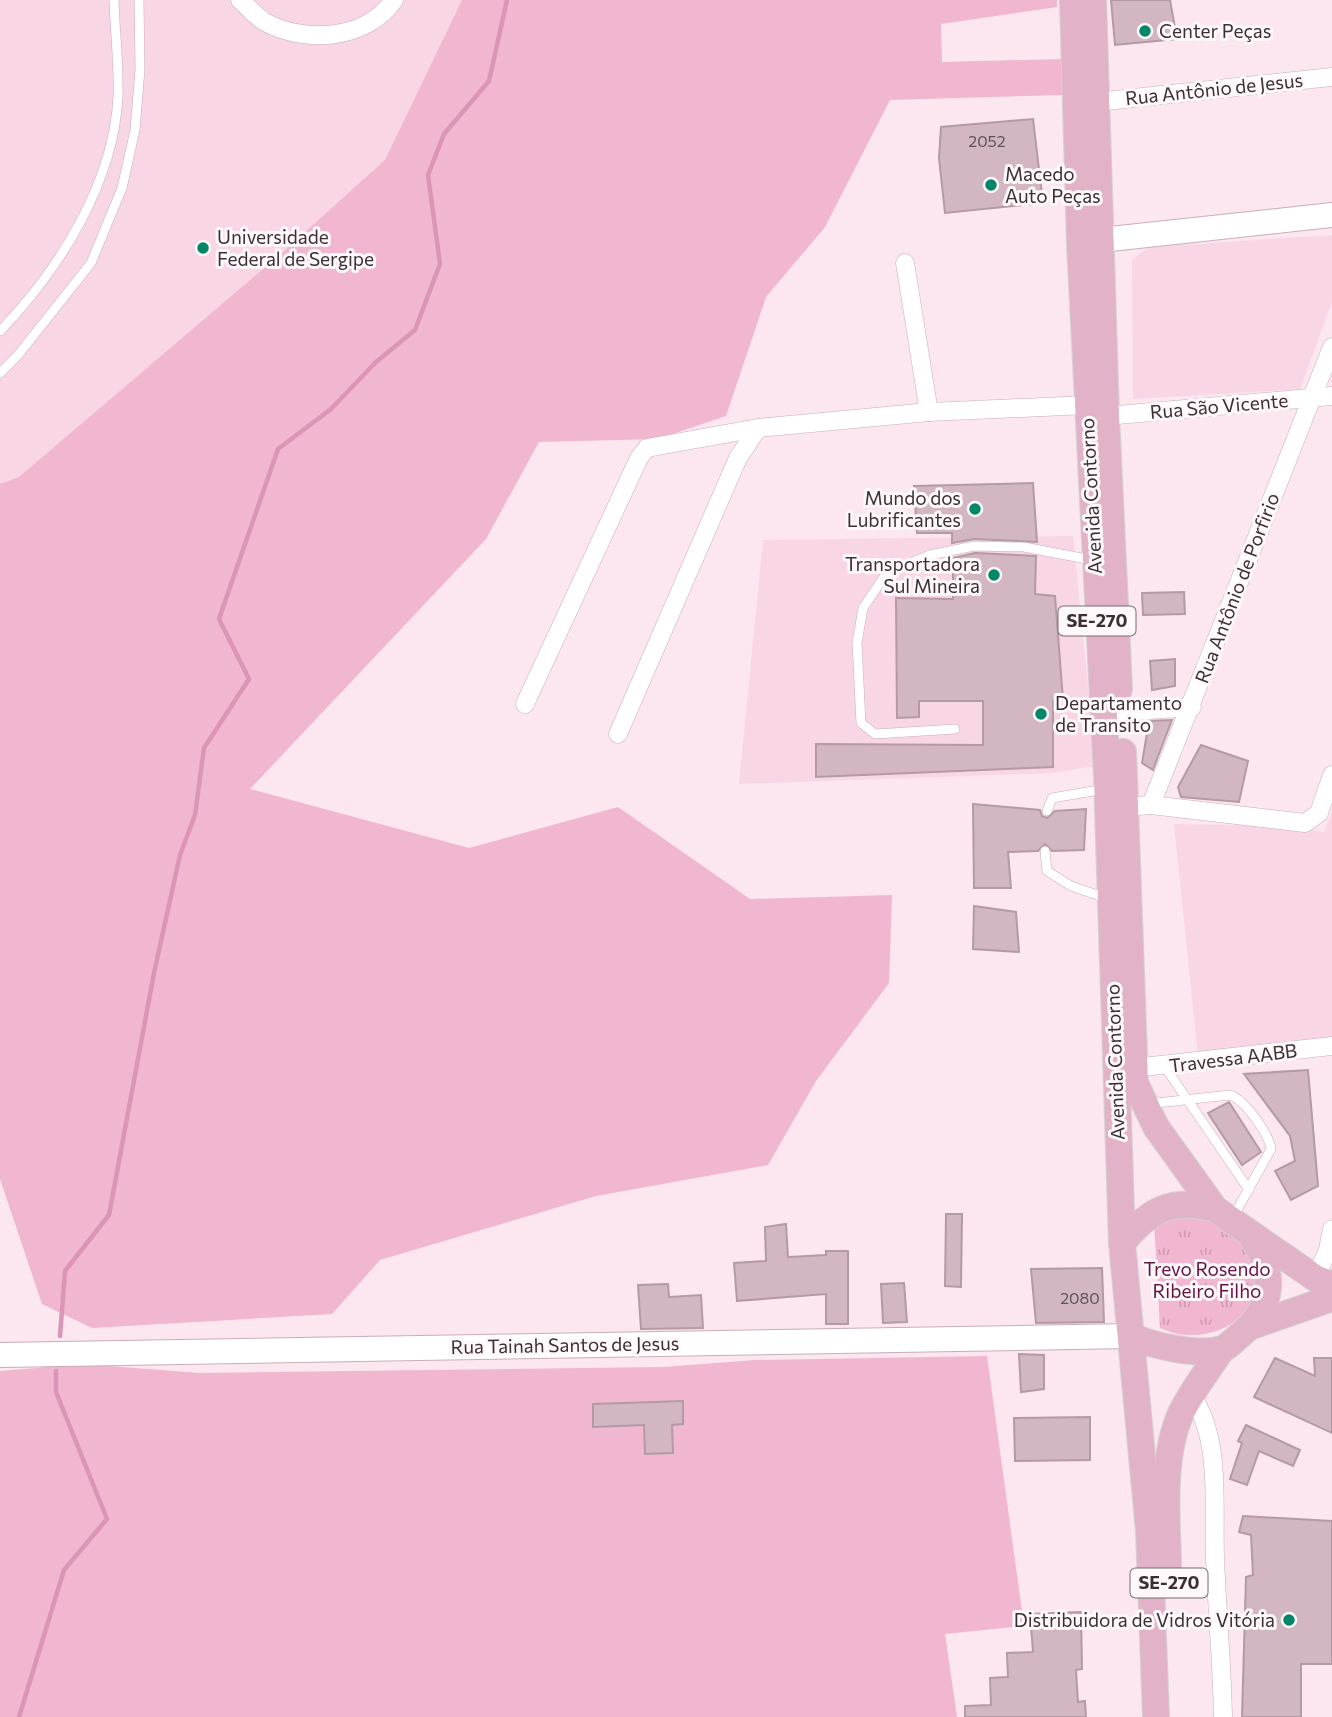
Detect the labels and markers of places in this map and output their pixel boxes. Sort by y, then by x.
place label: Center Peças [1159,19,1271,42]
marker: Center Peças [1137,23,1153,39]
place label: Macedo Auto Peças [1005,162,1101,207]
marker: Macedo Auto Peças [983,177,999,193]
place label: Universidade Federal de Sergipe [217,225,374,270]
marker: Universidade Federal de Sergipe [195,240,211,256]
place label: Mundo dos Lubrificantes [847,486,961,531]
marker: Mundo dos Lubrificantes [967,501,983,517]
place label: Transportadora Sul Mineira [845,552,980,597]
marker: Transportadora Sul Mineira [986,567,1002,583]
place label: Departamento de Transito [1055,691,1182,736]
marker: Departamento de Transito [1033,706,1049,722]
place label: Distribuidora de Vidros Vitória [1014,1608,1275,1631]
marker: Distribuidora de Vidros Vitória [1281,1612,1297,1628]

